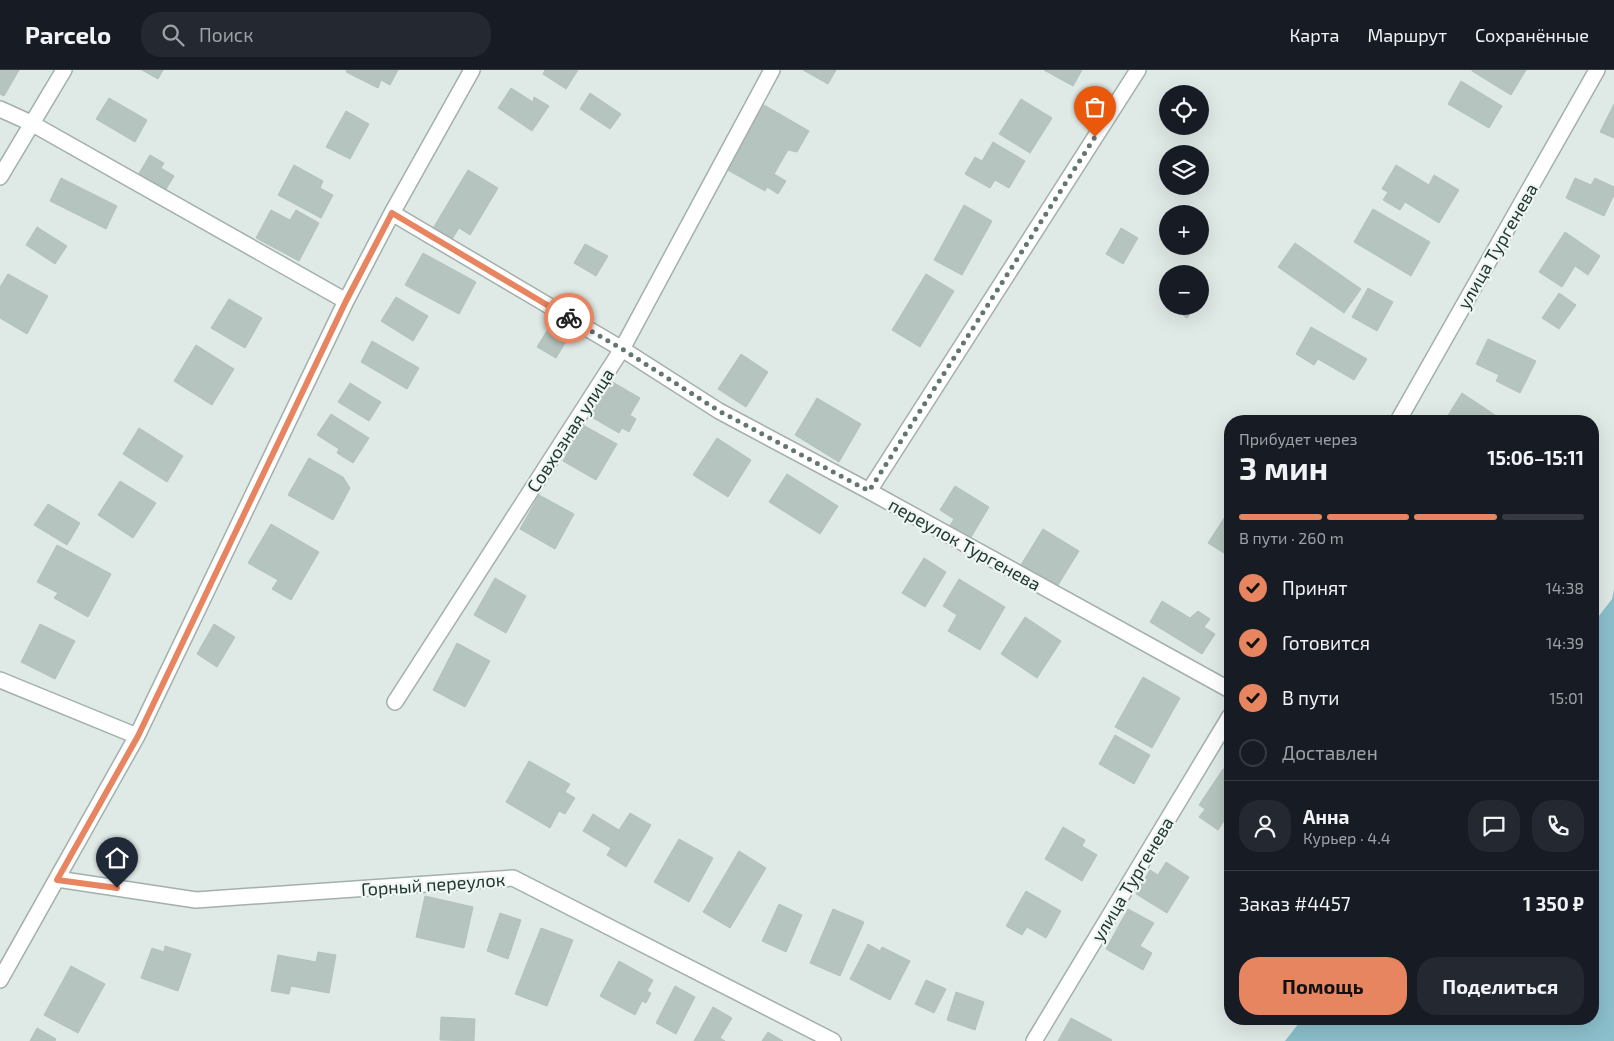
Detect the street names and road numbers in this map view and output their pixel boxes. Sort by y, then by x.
street label: улица Тургенева [1452,179,1542,313]
street label: Совхозная улица [522,364,618,496]
street label: переулок Тургенева [885,493,1045,595]
street label: улица Тургенева [1086,813,1178,945]
street label: Горный переулок [360,868,506,900]

